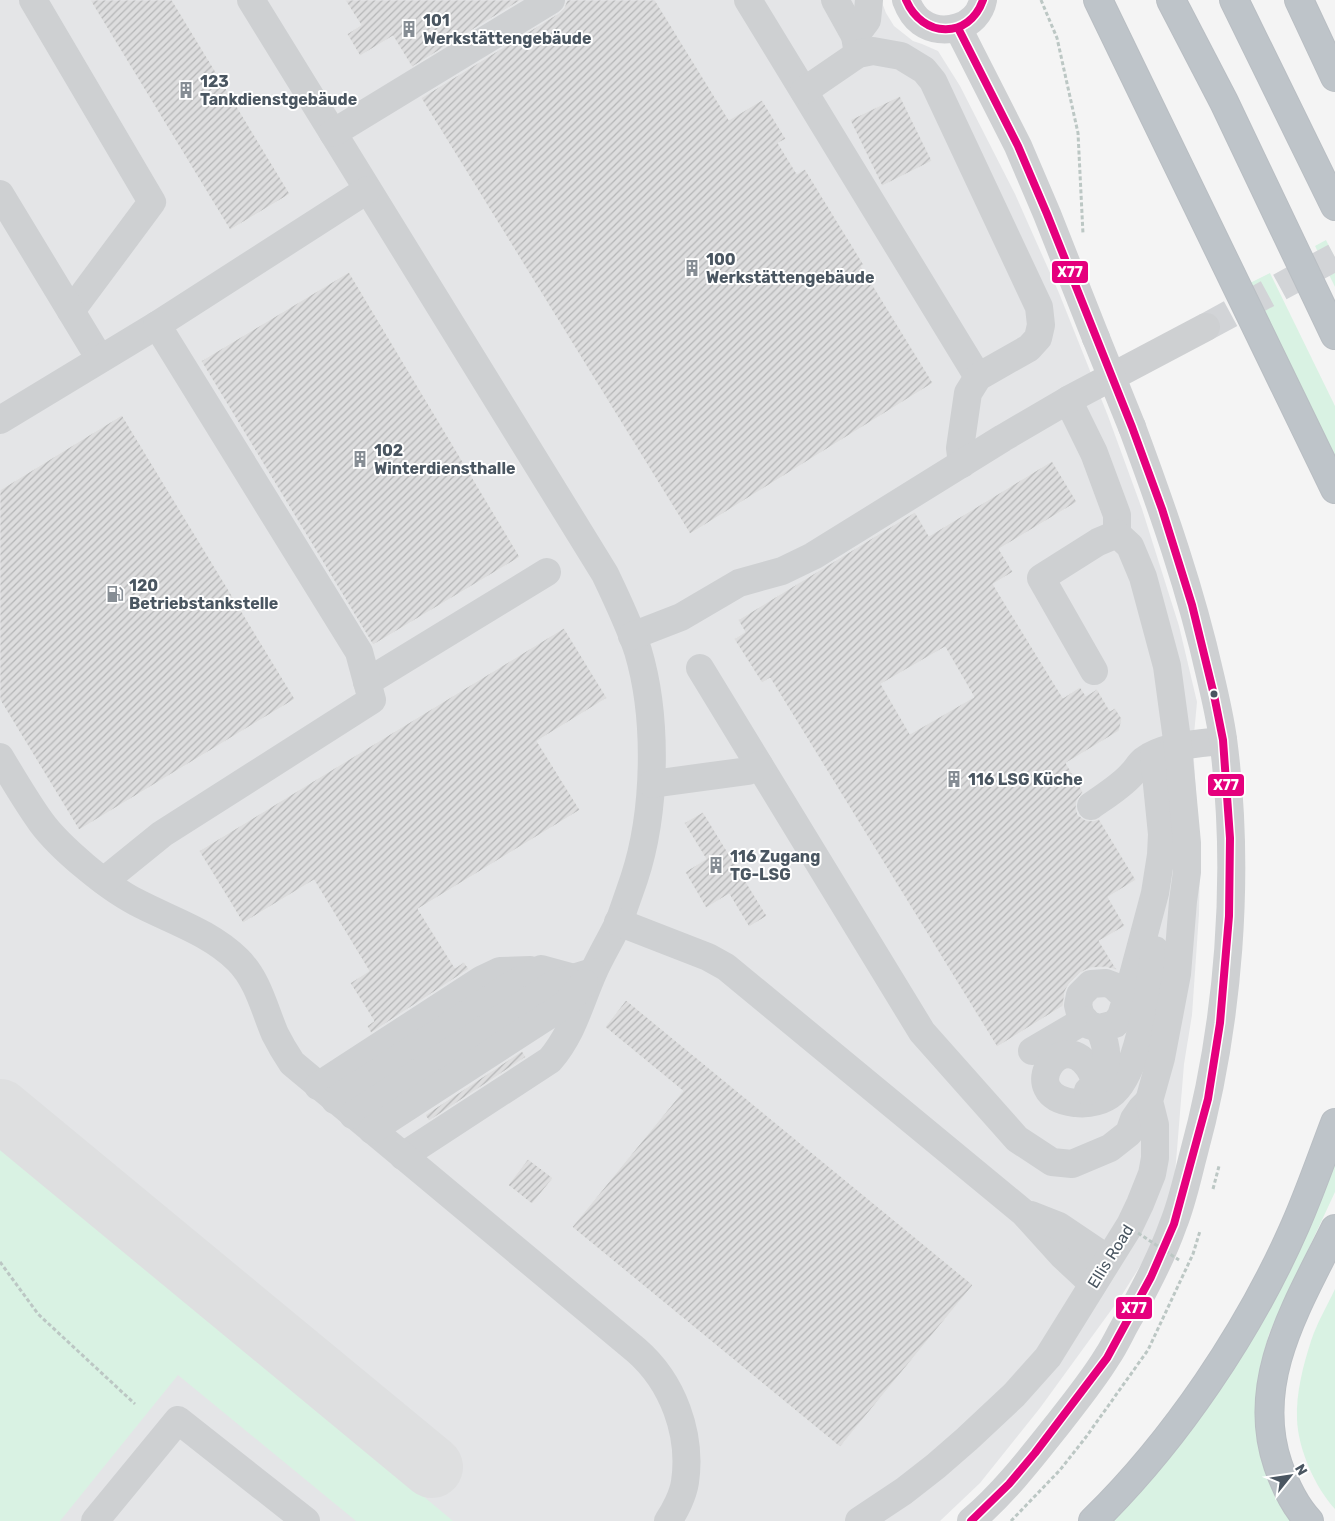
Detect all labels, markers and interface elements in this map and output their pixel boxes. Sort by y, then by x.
place label: 101 Werkstättengebäude [423,11,591,48]
building icon: 101 Werkstättengebäude [399,19,419,39]
place label: 123 Tankdienstgebäude [200,72,357,109]
building icon: 123 Tankdienstgebäude [176,80,196,100]
place label: 100 Werkstättengebäude [706,250,874,287]
building icon: 100 Werkstättengebäude [682,258,702,278]
line badge: X77 [1051,260,1089,284]
text: X77 [1057,264,1083,281]
place label: 102 Winterdiensthalle [374,441,515,478]
building icon: 102 Winterdiensthalle [350,449,370,469]
place label: 120 Betriebstankstelle [129,576,278,613]
fuel station icon: 120 Betriebstankstelle [105,584,125,604]
unlabelled marker [1209,689,1219,699]
building icon: 116 LSG Küche [944,769,964,789]
place label: 116 LSG Küche [968,770,1083,789]
line badge: X77 [1207,773,1245,797]
text: X77 [1213,777,1239,794]
place label: 116 Zugang TG-LSG [730,847,820,884]
building icon: 116 Zugang TG-LSG [706,855,726,875]
street label: Ellis Road [1083,1221,1137,1292]
line badge: X77 [1115,1296,1153,1320]
text: X77 [1121,1300,1147,1317]
north arrow [1265,1451,1315,1501]
text: N [1291,1461,1311,1478]

